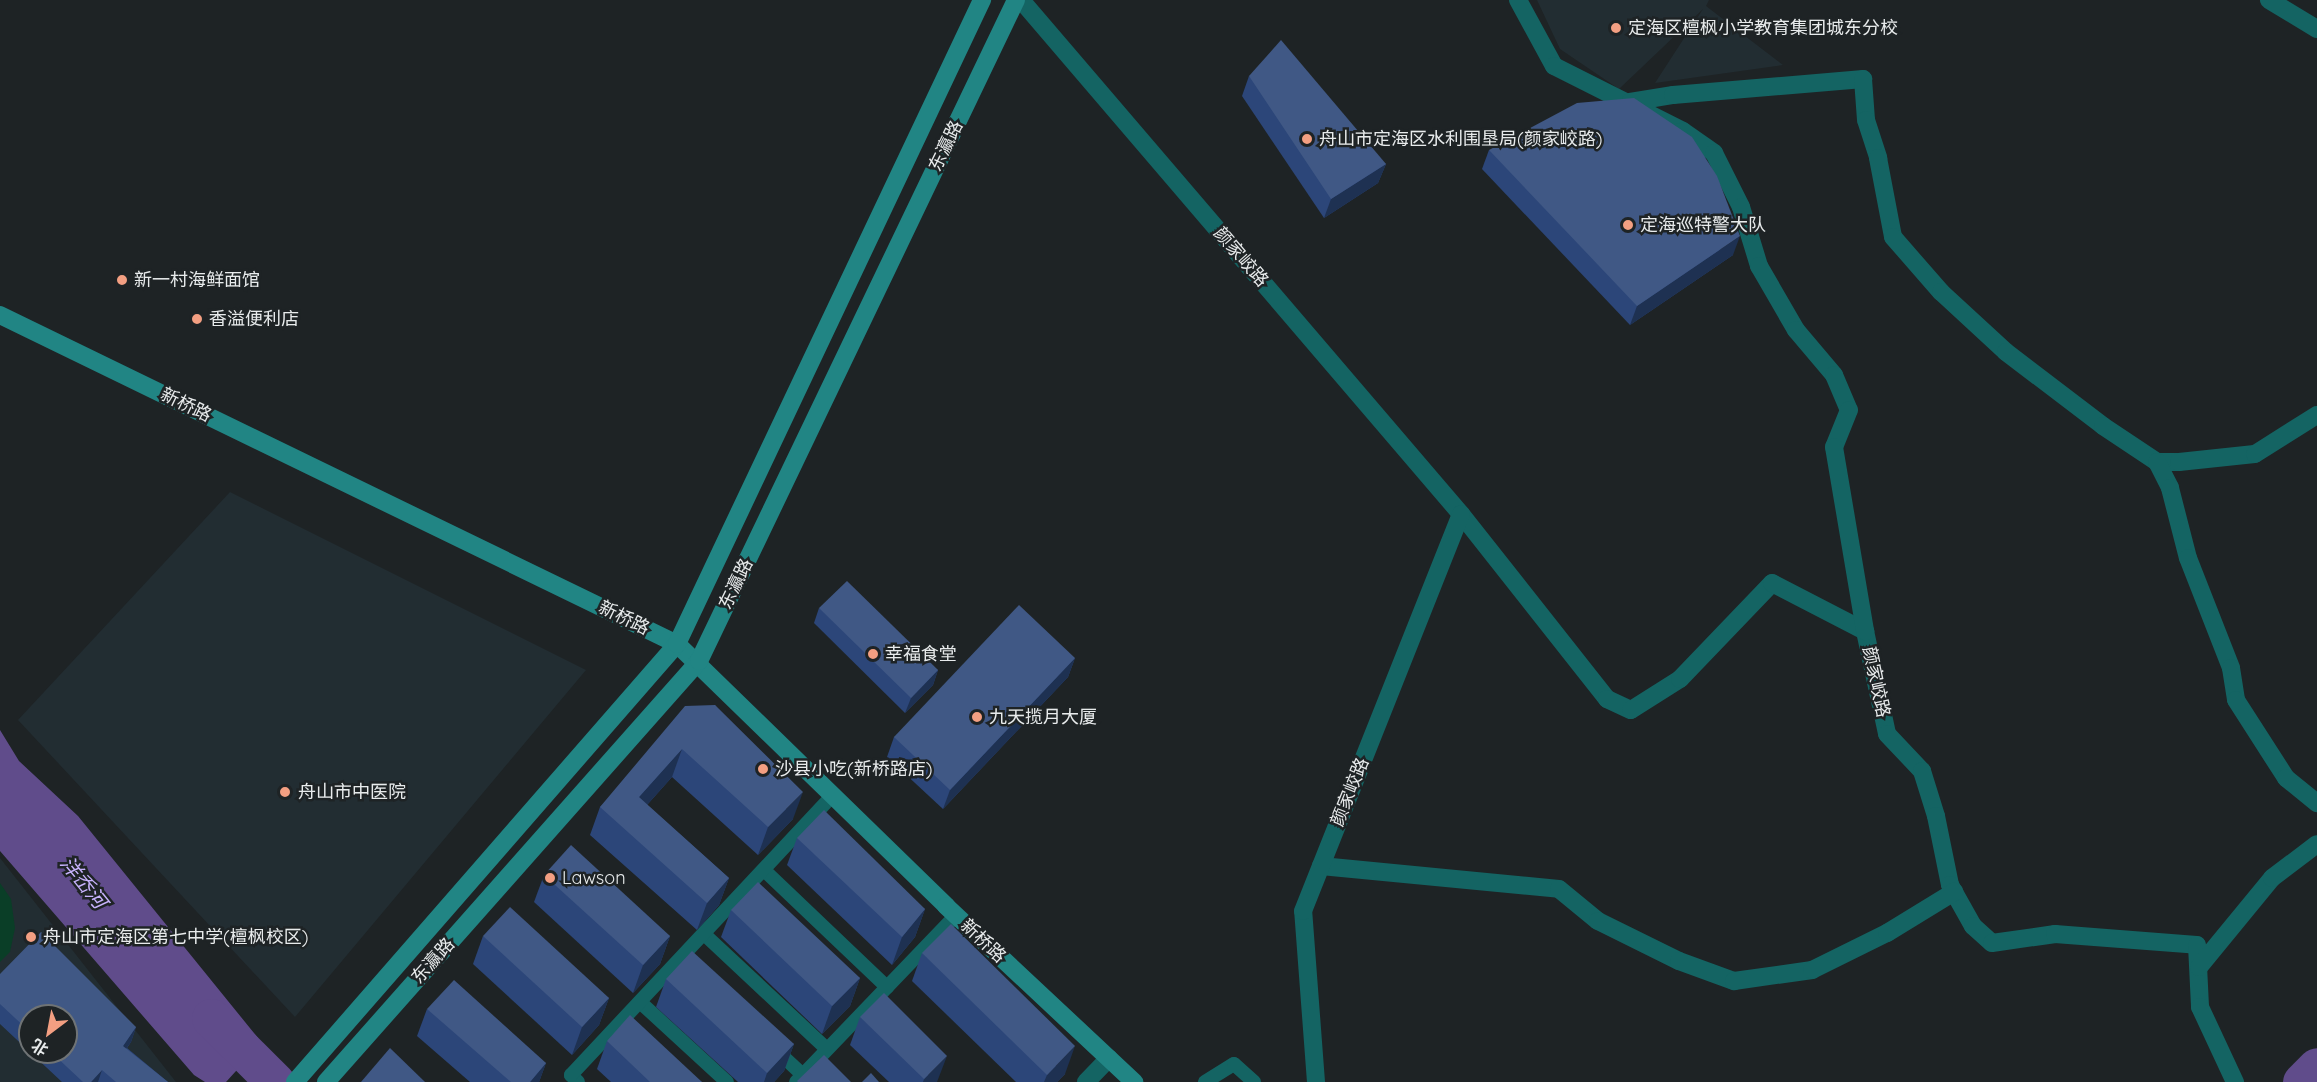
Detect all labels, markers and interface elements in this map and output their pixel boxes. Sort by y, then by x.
place label: 定海区檀枫小学教育集团城东分校 [1628,17,1898,39]
marker: 定海区檀枫小学教育集团城东分校 [1609,21,1623,35]
street label: 东瀛路 [924,117,968,175]
place label: 舟山市定海区水利围垦局(颜家峧路) [1319,128,1602,150]
marker: 舟山市定海区水利围垦局(颜家峧路) [1300,132,1314,146]
place label: 定海巡特警大队 [1640,214,1766,236]
marker: 定海巡特警大队 [1621,218,1635,232]
street label: 颜家峧路 [1209,223,1273,291]
place label: 新一村海鲜面馆 [134,269,260,291]
marker: 新一村海鲜面馆 [115,273,129,287]
place label: 香溢便利店 [209,308,299,330]
marker: 香溢便利店 [190,312,204,326]
street label: 新桥路 [157,383,215,427]
street label: 东瀛路 [714,555,758,613]
street label: 新桥路 [595,596,653,640]
place label: 幸福食堂 [885,643,957,665]
street label: 颜家峧路 [1858,645,1894,719]
marker: 幸福食堂 [866,647,880,661]
place label: 九天揽月大厦 [989,706,1097,728]
marker: 九天揽月大厦 [970,710,984,724]
street label: 颜家峧路 [1327,755,1373,829]
place label: 沙县小吃(新桥路店) [775,758,932,780]
marker: 沙县小吃(新桥路店) [756,762,770,776]
place label: 舟山市中医院 [298,781,406,803]
marker: 舟山市中医院 [276,783,294,801]
water label: 洋岙河 [56,851,112,913]
place label: Lawson [562,867,626,889]
marker: Lawson [543,871,557,885]
street label: 新桥路 [956,915,1010,967]
place label: 舟山市定海区第七中学(檀枫校区) [43,926,308,948]
marker: 舟山市定海区第七中学(檀枫校区) [24,930,38,944]
street label: 东瀛路 [407,934,459,988]
north arrow [18,1004,78,1064]
text: 北 [27,1035,52,1060]

